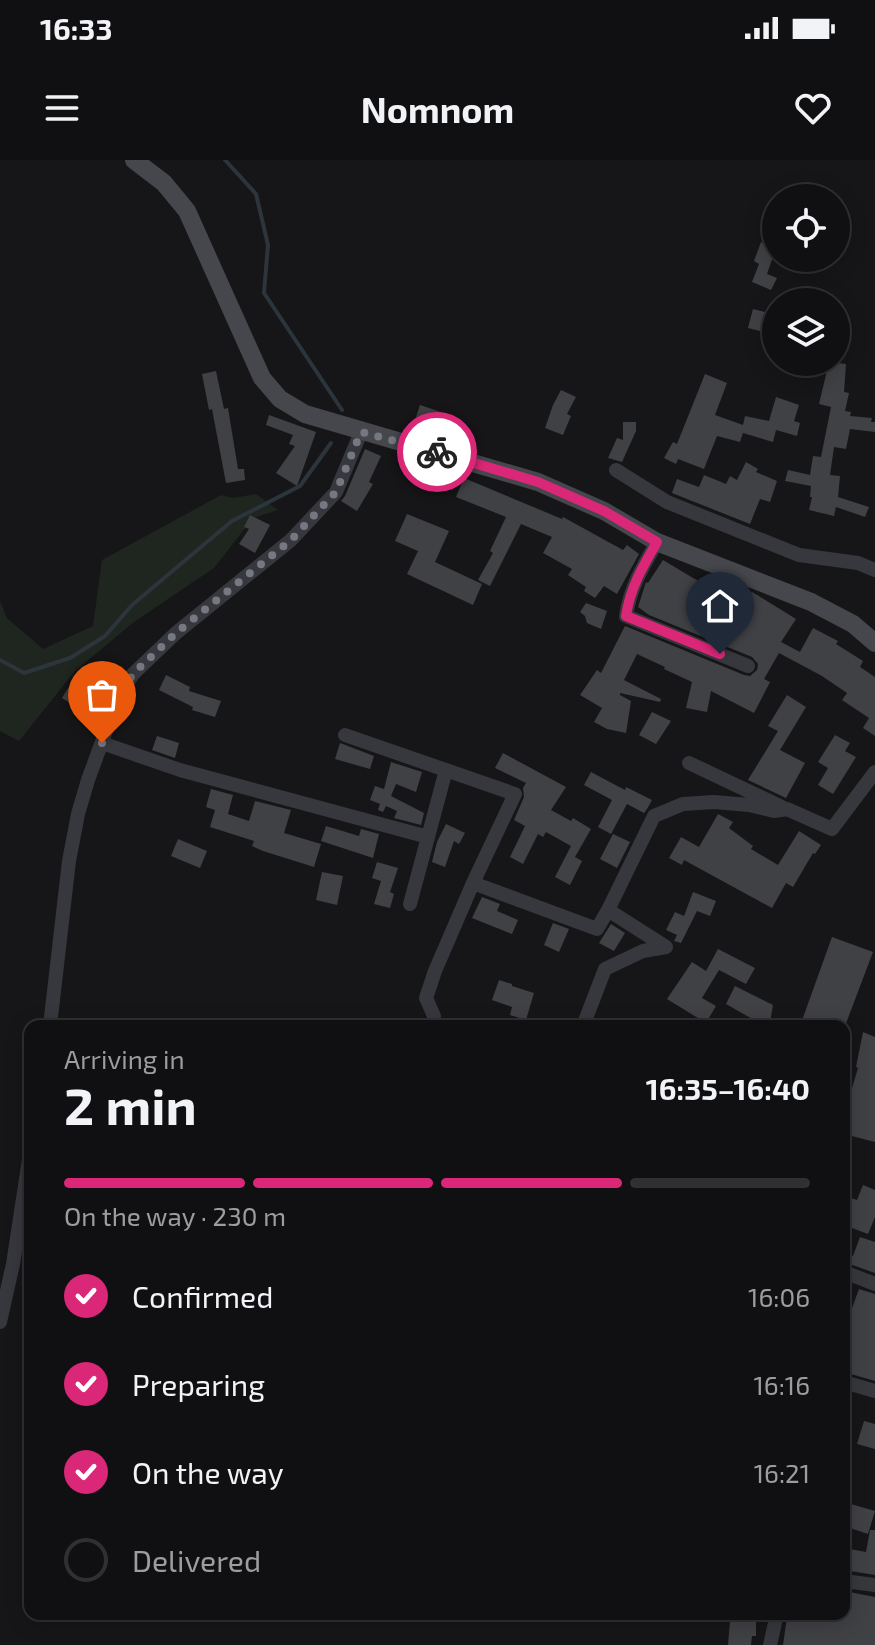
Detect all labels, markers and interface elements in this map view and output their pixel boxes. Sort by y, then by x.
text: 16:33 [40,10,112,46]
icon: menu [40,86,84,130]
icon: heart [791,86,835,130]
text: Nomnom [361,87,514,130]
map controls [762,184,850,376]
button: locate [762,184,850,272]
button: layers [762,288,850,376]
courier [397,412,477,492]
icon: bike [415,430,459,474]
pin [686,572,754,654]
icon: home [698,584,742,628]
pin [68,661,136,743]
icon: bag [80,673,124,717]
text: Arriving in [64,1043,185,1074]
text: 16:35–16:40 [646,1070,810,1106]
text: 2 min [64,1073,197,1135]
text: On the way · 230 m [64,1200,286,1231]
icon: check [64,1274,108,1318]
text: Confirmed [132,1278,273,1314]
text: 16:06 [748,1281,810,1312]
icon: check [64,1362,108,1406]
text: Preparing [132,1366,265,1402]
text: 16:16 [753,1369,810,1400]
icon: check [64,1450,108,1494]
text: On the way [132,1454,284,1490]
text: 16:21 [754,1457,810,1488]
text: Delivered [132,1542,261,1578]

